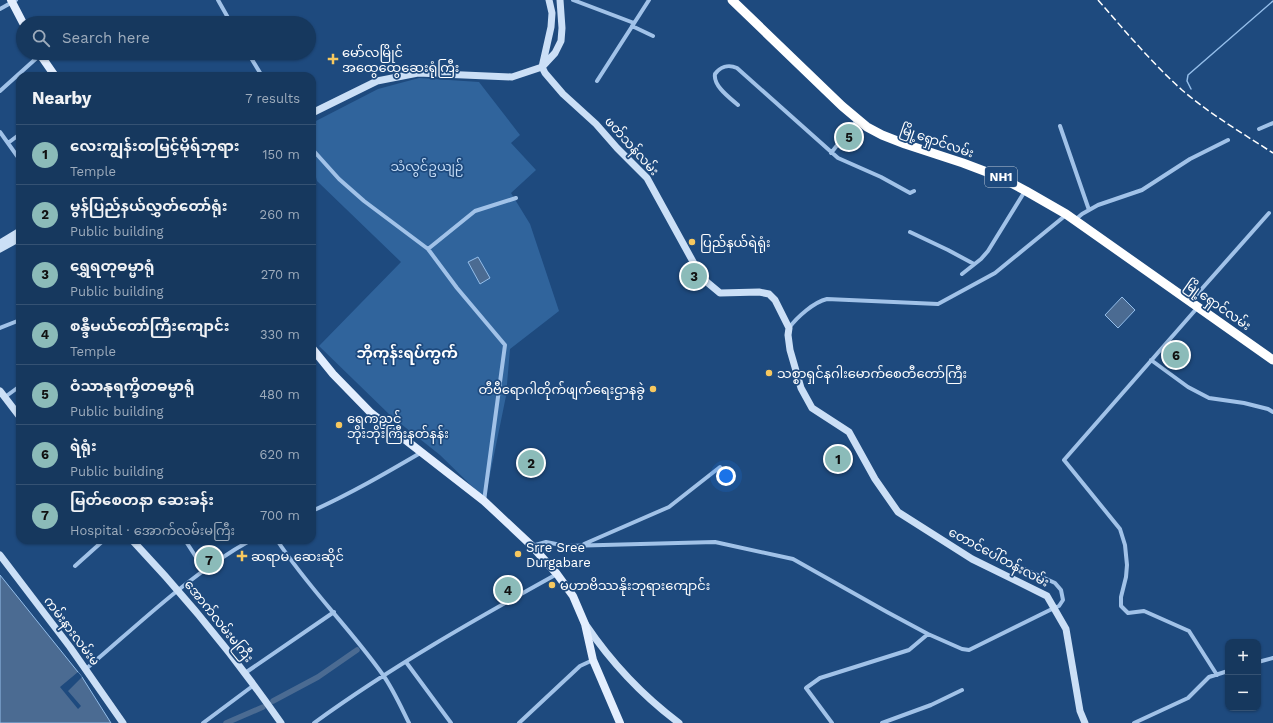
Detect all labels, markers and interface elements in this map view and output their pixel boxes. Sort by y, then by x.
search box [16,16,316,60]
icon: search [30,27,52,49]
text: Search here [62,29,150,47]
place label: မော်လမြိုင် အထွေထွေဆေးရုံကြီး [342,44,459,78]
marker: မော်လမြိုင် အထွေထွေဆေးရုံကြီး [327,53,339,65]
text: Nearby [32,88,91,108]
text: 7 results [245,91,300,106]
street label: ဖတ်သန်လမ်း [600,113,663,180]
street label: မြို့ရှောင်လမ်း [897,120,976,163]
pin: 5 [836,122,862,152]
text: လေးကျွန်းတမြင့်မိုရ်ဘုရား [70,137,240,155]
text: 1 [42,147,48,162]
text: 150 m [262,147,300,162]
park label: သံလွင်ဥယျဉ် [391,158,463,177]
text: Temple [70,164,116,179]
road number: NH1 [985,167,1017,187]
text: မွန်ပြည်နယ်လွှတ်တော်ရုံး [70,197,227,215]
text: 2 [41,207,49,222]
text: 260 m [260,207,300,222]
text: Public building [70,224,163,239]
place label: ပြည်နယ်ရဲရုံး [700,234,771,253]
marker: ပြည်နယ်ရဲရုံး [687,237,697,247]
text: ရွှေရတုဓမ္မာရုံ [70,257,155,275]
pin: 3 [681,261,707,291]
text: 3 [41,267,49,282]
text: 270 m [261,267,300,282]
street label: မြို့ရှောင်လမ်း [1180,276,1254,336]
text: Public building [70,284,163,299]
text: စန္ဒီမယ်တော်ကြီးကျောင်း [70,317,230,335]
text: 4 [41,327,49,342]
text: 330 m [260,327,300,342]
pin: 6 [1163,340,1189,370]
district label: ဘိုကုန်းရပ်ကွက် [356,343,458,365]
text: Temple [70,344,116,359]
place label: သစ္စာရှင်နဂါးမောက်စေတီတော်ကြီး [777,365,967,384]
marker: သစ္စာရှင်နဂါးမောက်စေတီတော်ကြီး [764,368,774,378]
text: ဝံသာနုရက္ခိတဓမ္မာရုံ [70,377,194,395]
place label: တီဗီရောဂါတိုက်ဖျက်ရေးဌာနခွဲ [478,381,645,400]
marker: တီဗီရောဂါတိုက်ဖျက်ရေးဌာနခွဲ [648,384,658,394]
text: 5 [41,387,49,402]
text: 480 m [259,387,300,402]
text: Public building [70,404,163,419]
place label: ရွှေကညင် ဘိုးဘိုးကြီးနတ်နန်း [347,410,449,444]
marker: ရွှေကညင် ဘိုးဘိုးကြီးနတ်နန်း [334,420,344,430]
text: ရဲရုံး [70,437,97,455]
pin: 1 [825,444,851,474]
text: 6 [41,447,49,462]
text: 620 m [260,447,300,462]
pin: 2 [518,448,544,478]
text: Public building [70,464,163,479]
your location [716,466,736,486]
text: မြတ်စေတနာ ဆေးခန်း [70,491,214,509]
text: 7 [41,508,49,523]
text: 700 m [260,508,300,523]
text: Hospital · အောက်လမ်းမကြီး [70,523,235,538]
street label: တောင်ပေါ်တန်းလမ်း [945,523,1052,593]
place label: Srre Sree Durgabare [526,540,591,570]
pin: 7 [196,545,222,575]
place label: ဆရာမ ဆေးဆိုင် [251,548,344,567]
marker: Srre Sree Durgabare [513,549,523,559]
marker: ဆရာမ ဆေးဆိုင် [236,550,248,562]
pin: 4 [495,575,521,605]
street label: အောက်လမ်းမကြီး [179,576,257,667]
place label: မဟာဗိဿနိုးဘုရားကျောင်း [560,577,710,596]
marker: မဟာဗိဿနိုးဘုရားကျောင်း [547,580,557,590]
street label: ကမ်းနားလမ်းမ [39,593,104,670]
map controls [1225,639,1261,711]
button: + [1225,639,1261,675]
button: − [1225,675,1261,711]

